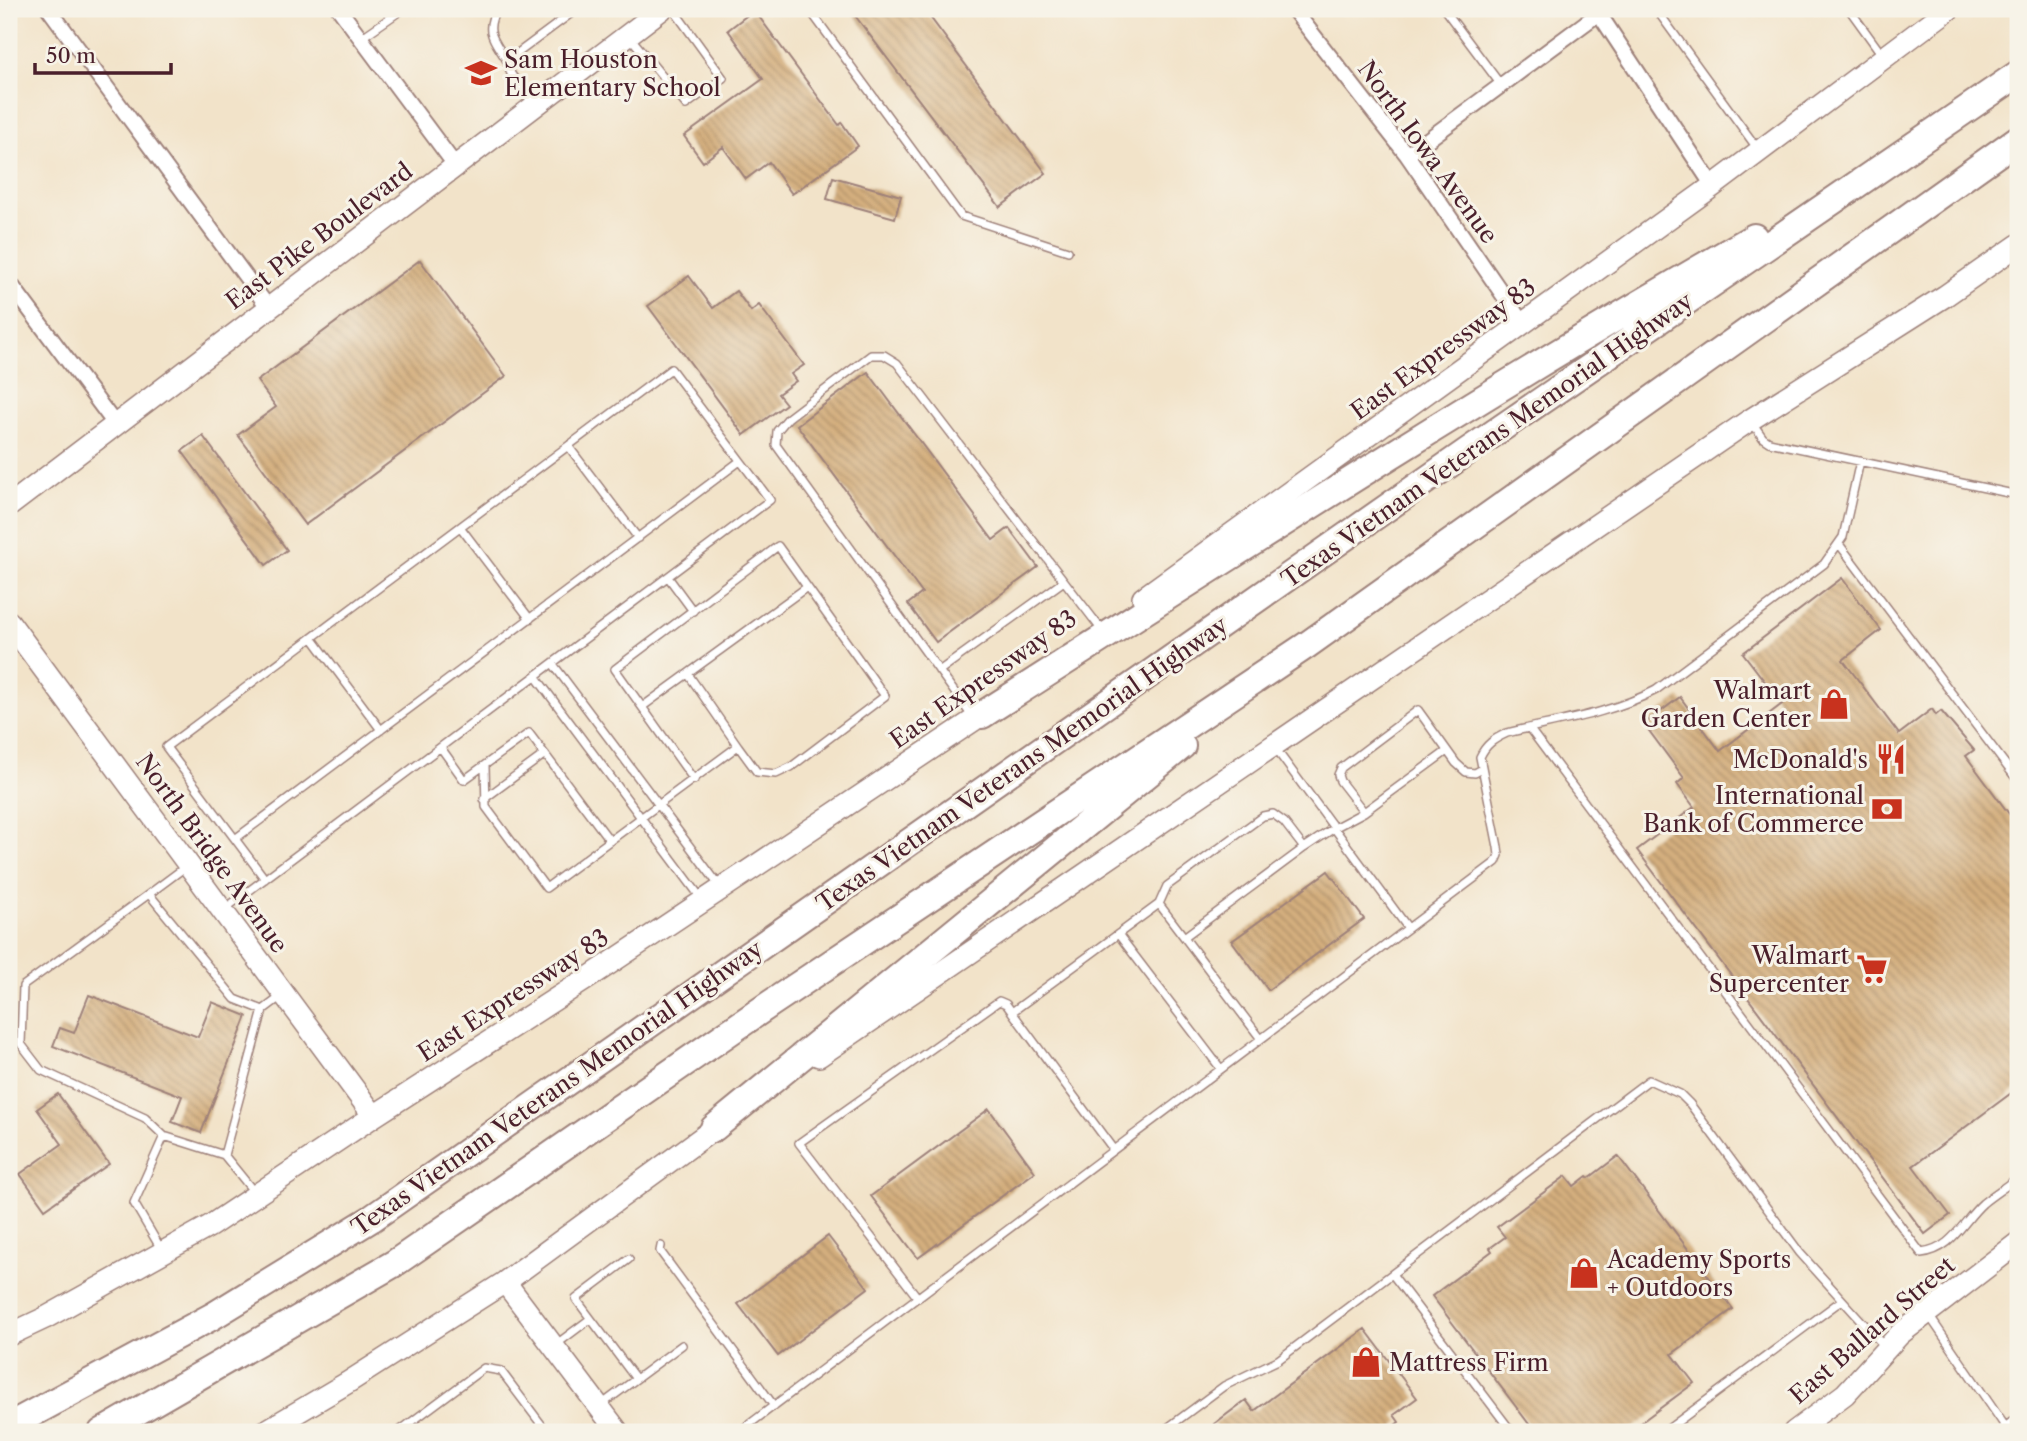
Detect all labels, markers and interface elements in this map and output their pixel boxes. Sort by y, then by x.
scale bar [35,32,172,76]
text: 50 m [46,43,96,68]
place label: Sam Houston Elementary School [504,45,721,102]
street label: North Iowa Avenue [1352,55,1504,249]
school or university icon: Sam Houston Elementary School [464,56,498,90]
street label: East Pike Boulevard [220,156,418,316]
street label: East Expressway 83 [1345,272,1541,426]
street label: Texas Vietnam Veterans Memorial Highway [1276,286,1699,594]
street label: East Expressway 83 [884,604,1082,754]
street label: Texas Vietnam Veterans Memorial Highway [811,610,1234,918]
place label: Walmart Garden Center [1641,676,1812,733]
shop icon: Walmart Garden Center [1817,687,1851,721]
restaurant icon: McDonald's [1874,742,1908,776]
place label: McDonald's [1733,745,1868,774]
street label: North Bridge Avenue [130,748,294,958]
place label: International Bank of Commerce [1643,781,1864,838]
bank icon: International Bank of Commerce [1870,792,1904,826]
street label: East Expressway 83 [412,923,614,1067]
street label: Texas Vietnam Veterans Memorial Highway [346,934,769,1242]
place label: Walmart Supercenter [1709,941,1850,998]
supermarket icon: Walmart Supercenter [1855,952,1889,986]
place label: Academy Sports + Outdoors [1606,1245,1791,1302]
street label: East Ballard Street [1783,1250,1961,1410]
shop icon: Academy Sports + Outdoors [1567,1256,1601,1290]
shop icon: Mattress Firm [1349,1345,1383,1379]
place label: Mattress Firm [1389,1348,1549,1377]

